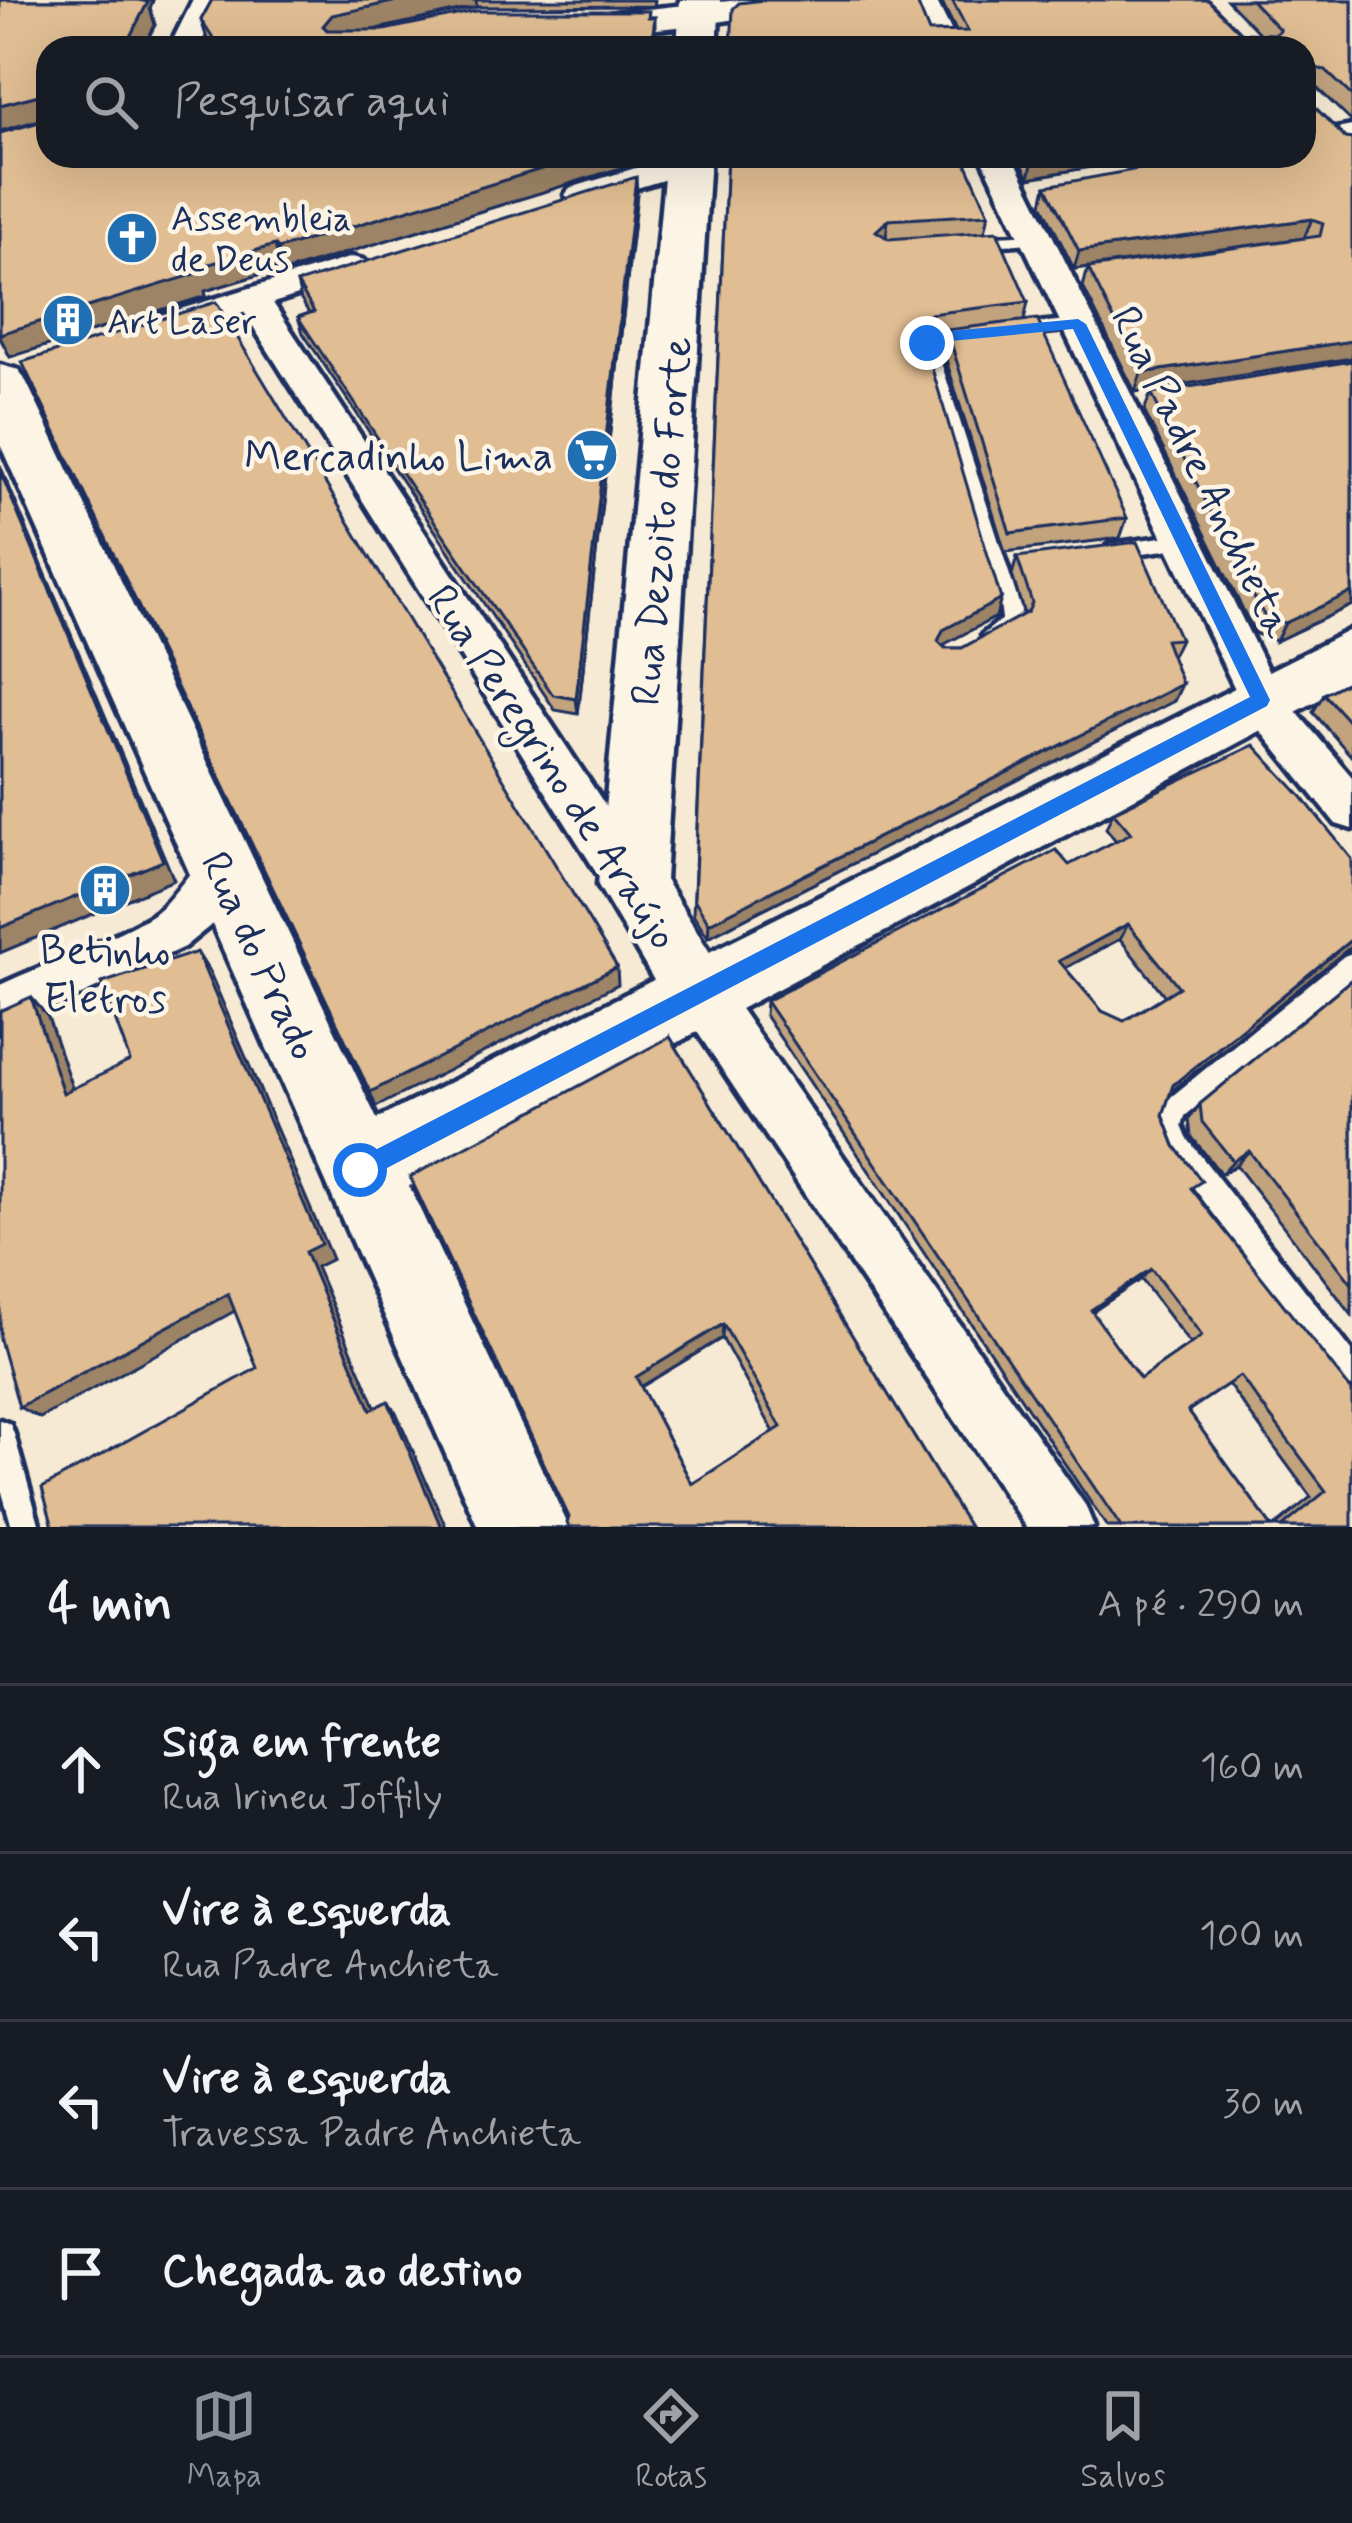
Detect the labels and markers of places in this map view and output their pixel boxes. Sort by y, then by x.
place label: Assembleia de Deus [171,197,352,285]
church icon: Assembleia de Deus [104,210,160,266]
building icon: Art Laser [40,292,96,348]
place label: Art Laser [107,300,256,347]
supermarket icon: Mercadinho Lima [564,427,620,483]
place label: Mercadinho Lima [244,431,553,486]
building icon: Betinho Eletros [77,862,133,918]
place label: Betinho Eletros [40,925,170,1028]

